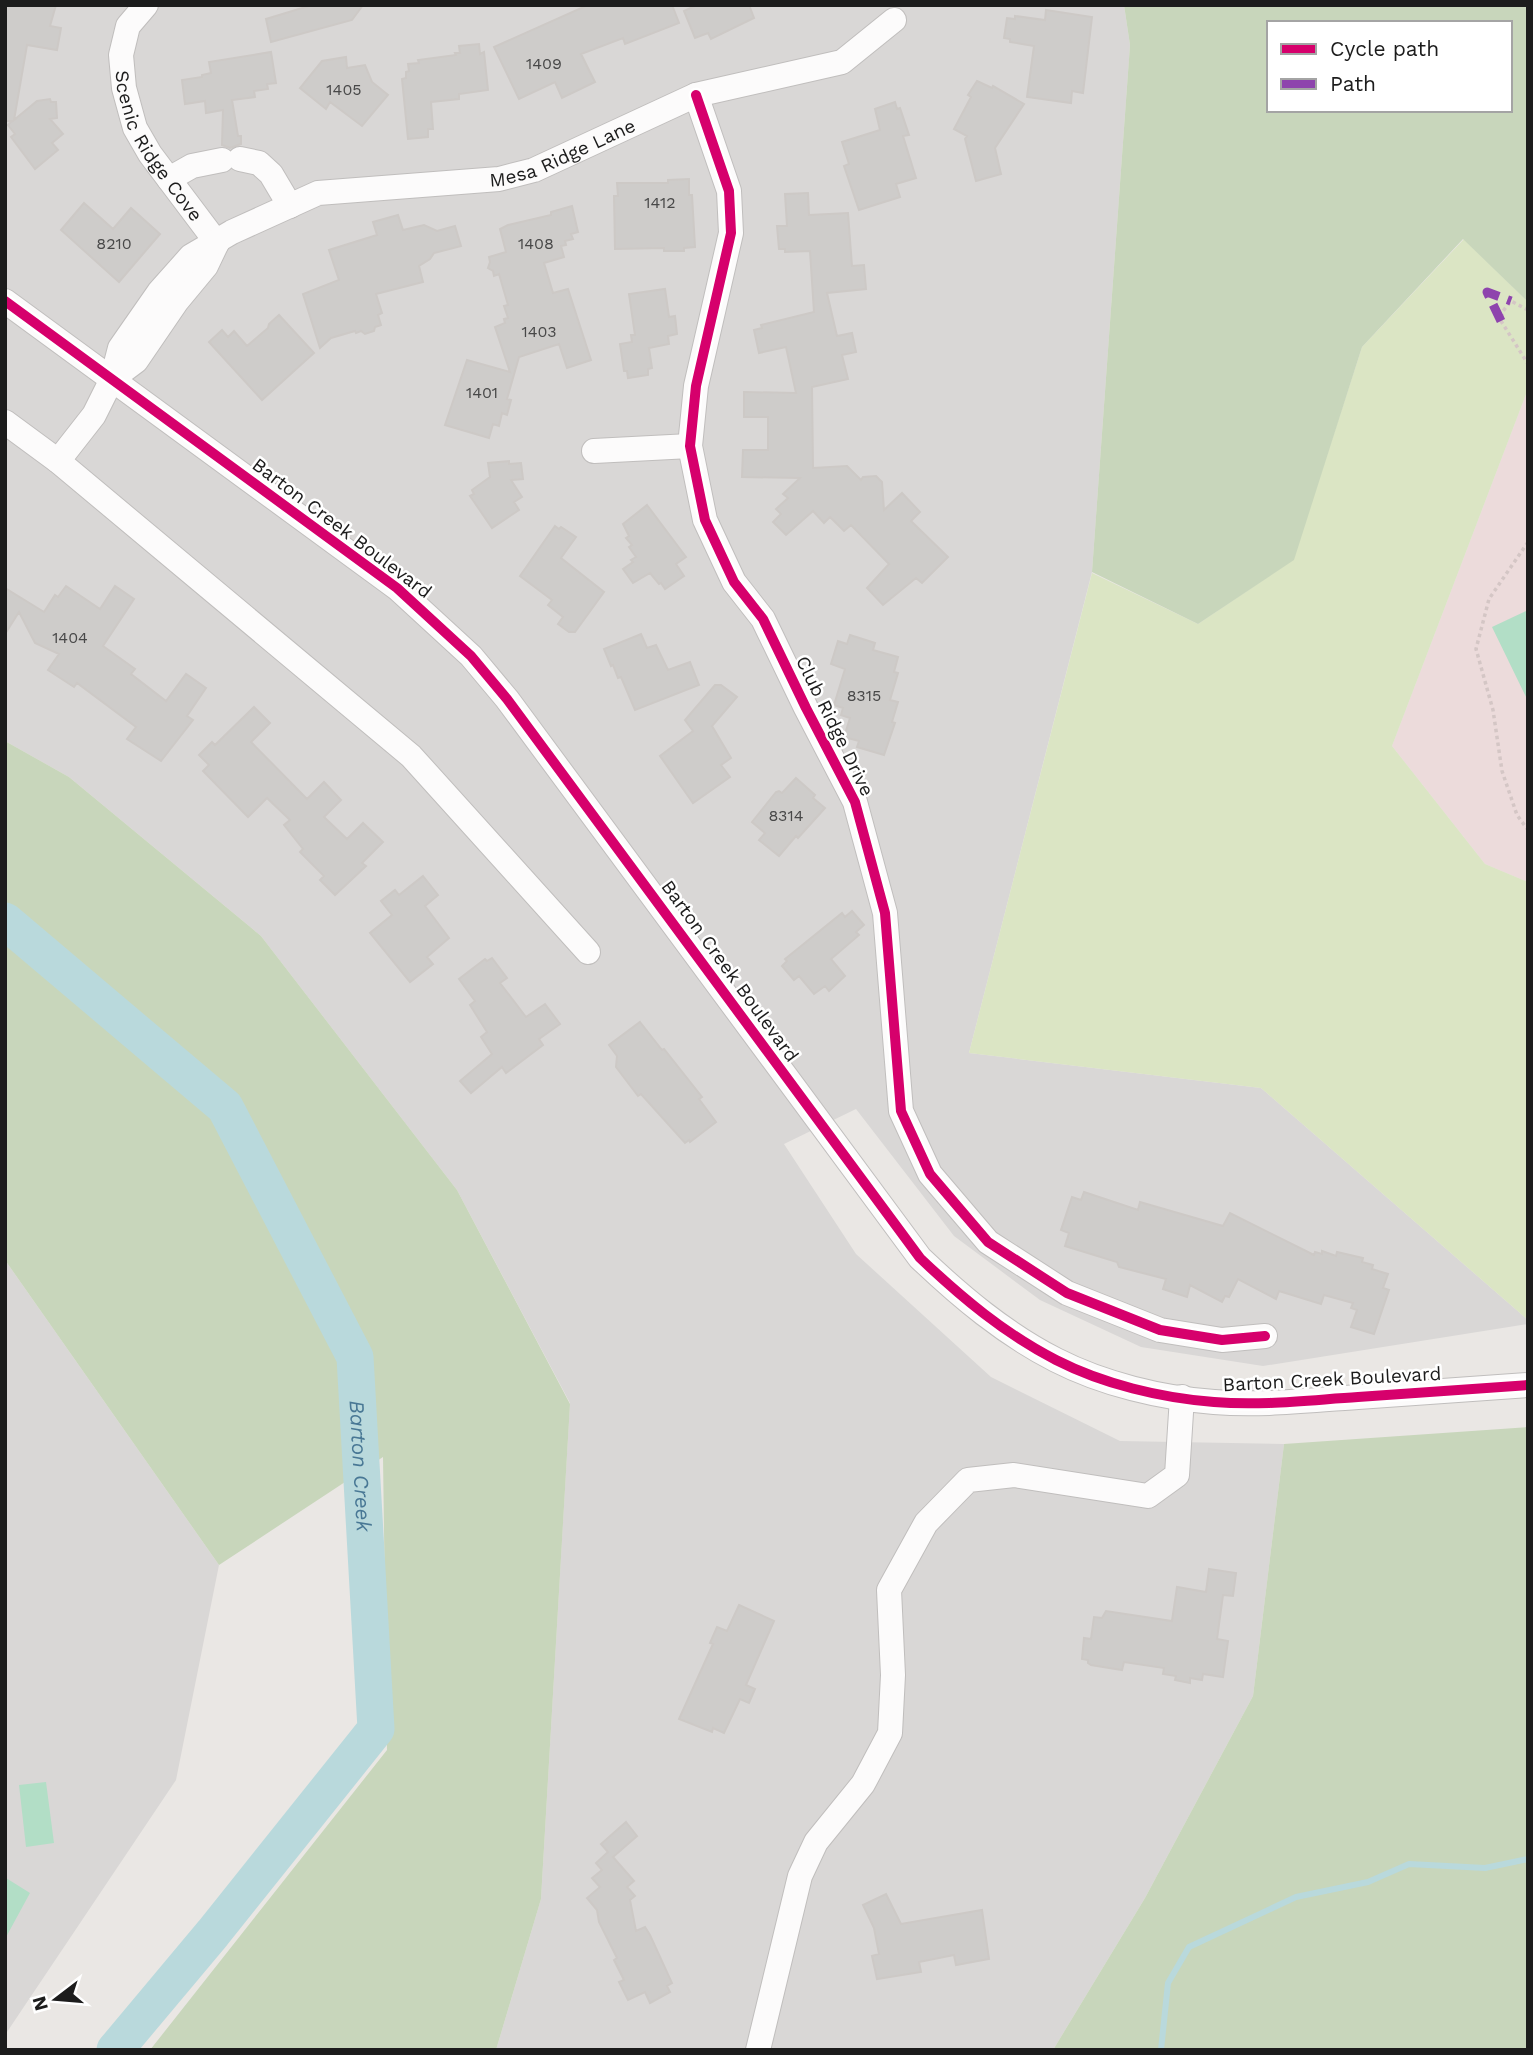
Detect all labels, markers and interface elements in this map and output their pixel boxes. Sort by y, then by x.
legend [1267,21,1512,112]
text: Cycle path [1330,36,1439,61]
house number: 1409 [526,54,562,73]
street label: Scenic Ridge Cove [111,69,208,226]
text: Path [1330,71,1376,96]
house number: 1405 [326,80,362,99]
street label: Mesa Ridge Lane [489,113,639,191]
house number: 1412 [644,193,676,212]
house number: 8210 [96,234,132,253]
house number: 1408 [518,234,554,253]
house number: 1403 [522,322,556,341]
house number: 1401 [466,383,498,402]
street label: Barton Creek Boulevard [248,453,436,603]
house number: 1404 [52,628,88,647]
street label: Club Ridge Drive [791,652,879,800]
house number: 8315 [847,686,881,705]
house number: 8314 [769,806,804,825]
street label: Barton Creek Boulevard [656,876,804,1066]
street label: Barton Creek Boulevard [1222,1362,1442,1396]
water label: Barton Creek [345,1399,377,1533]
north arrow [21,1964,91,2034]
text: N [27,1994,53,2013]

